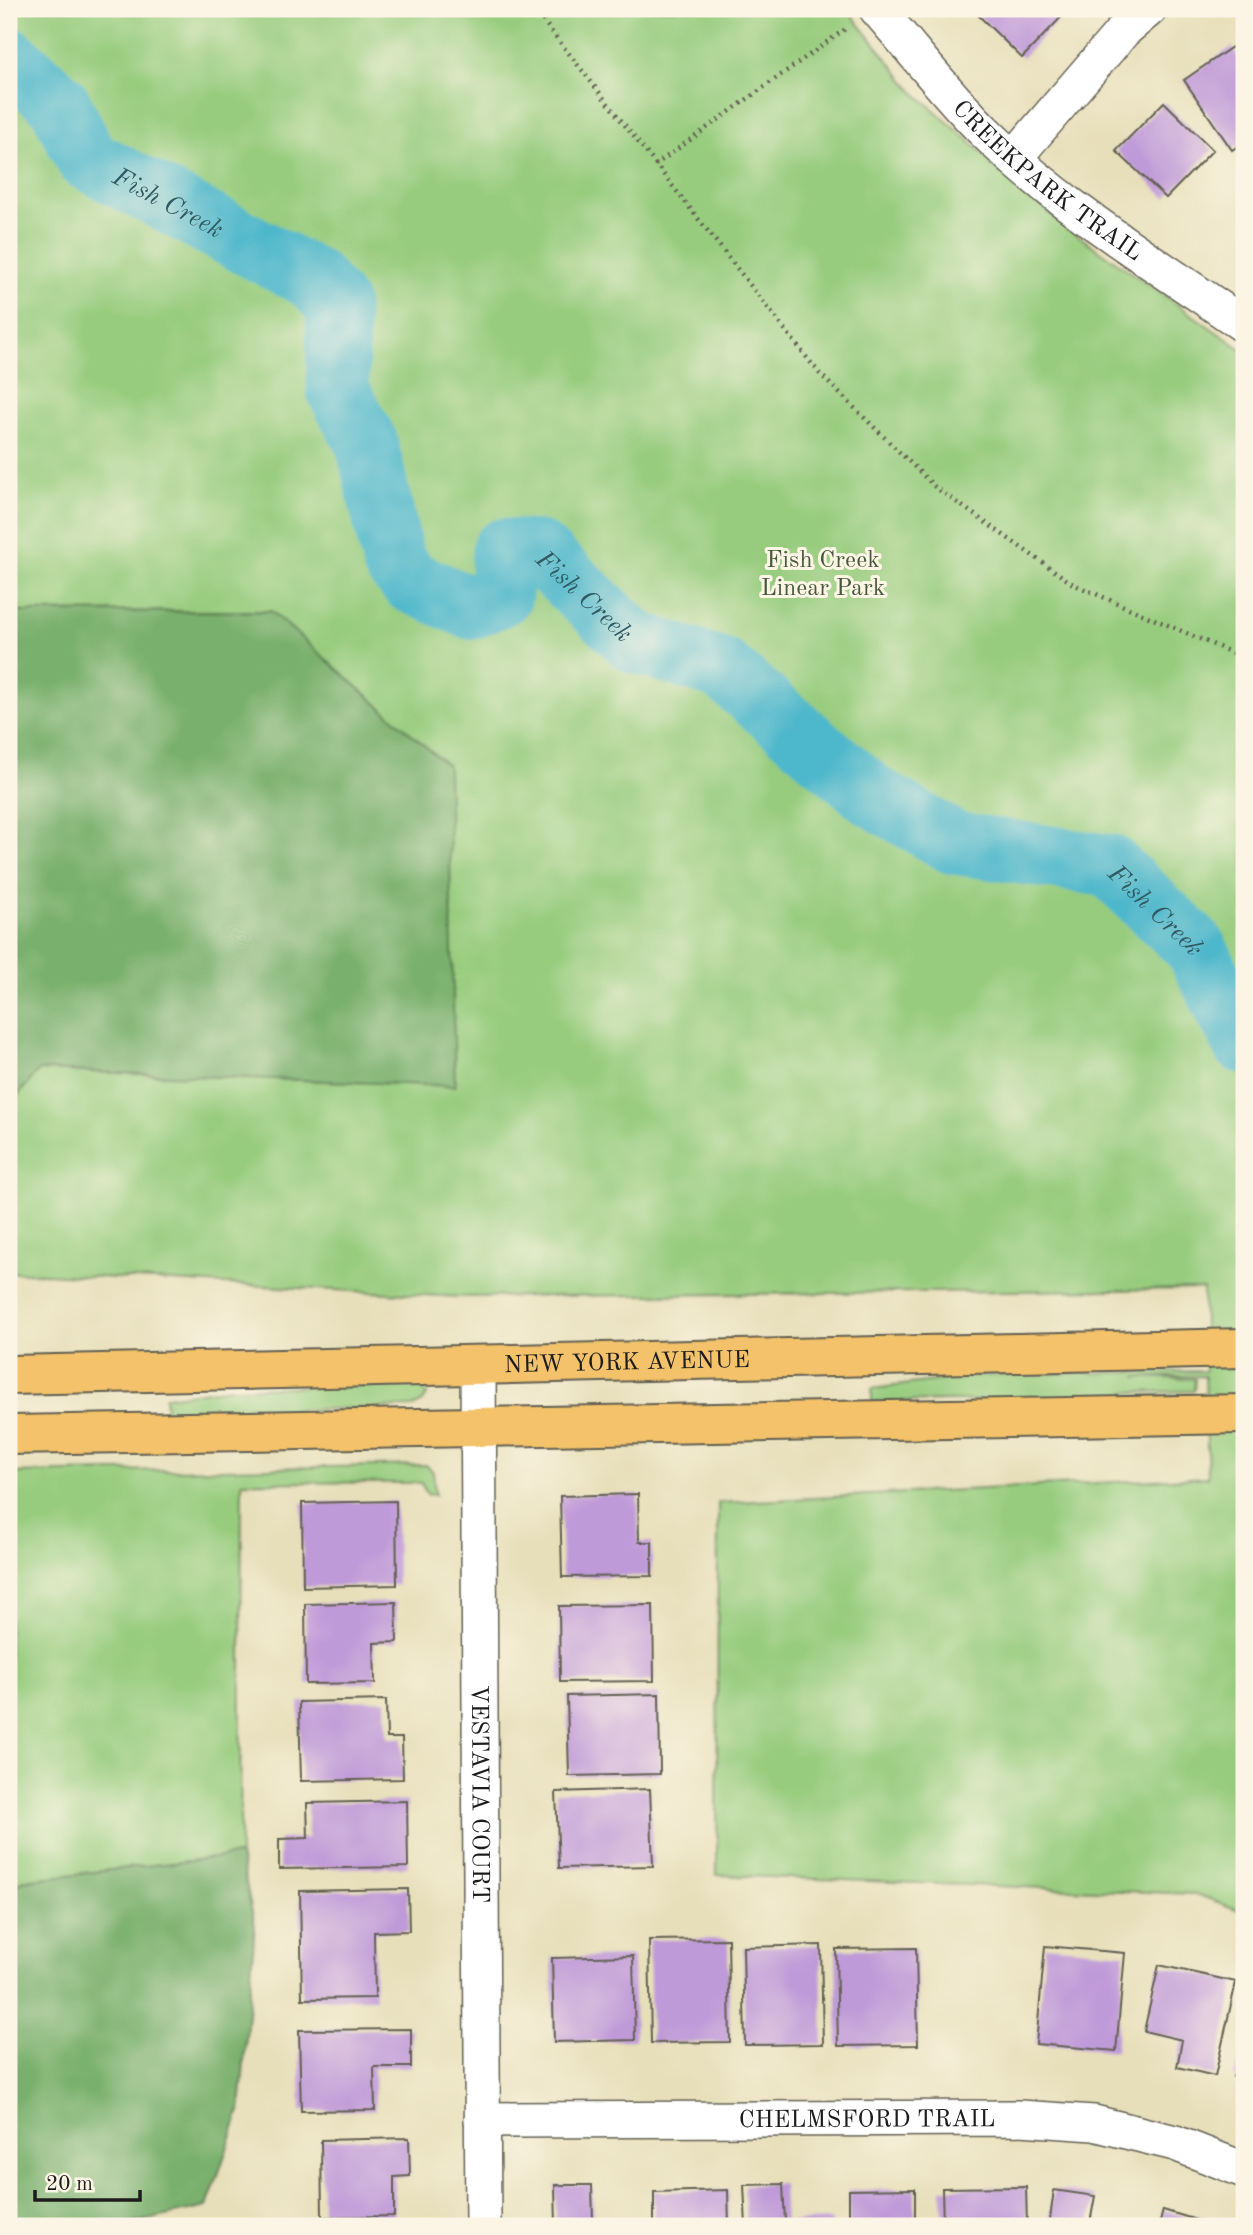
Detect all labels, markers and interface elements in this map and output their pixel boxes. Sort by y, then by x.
street label: CREEKPARK TRAIL [947,97,1146,266]
water label: Fish Creek [107,164,227,244]
water label: Fish Creek [530,546,637,647]
park label: Fish Creek Linear Park [761,549,885,601]
water label: Fish Creek [1102,860,1208,960]
street label: NEW YORK AVENUE [504,1349,750,1378]
street label: VESTAVIA COURT [466,1685,491,1903]
street label: CHELMSFORD TRAIL [739,2108,995,2133]
scale bar [35,2158,140,2202]
text: 20 m [46,2174,93,2195]

